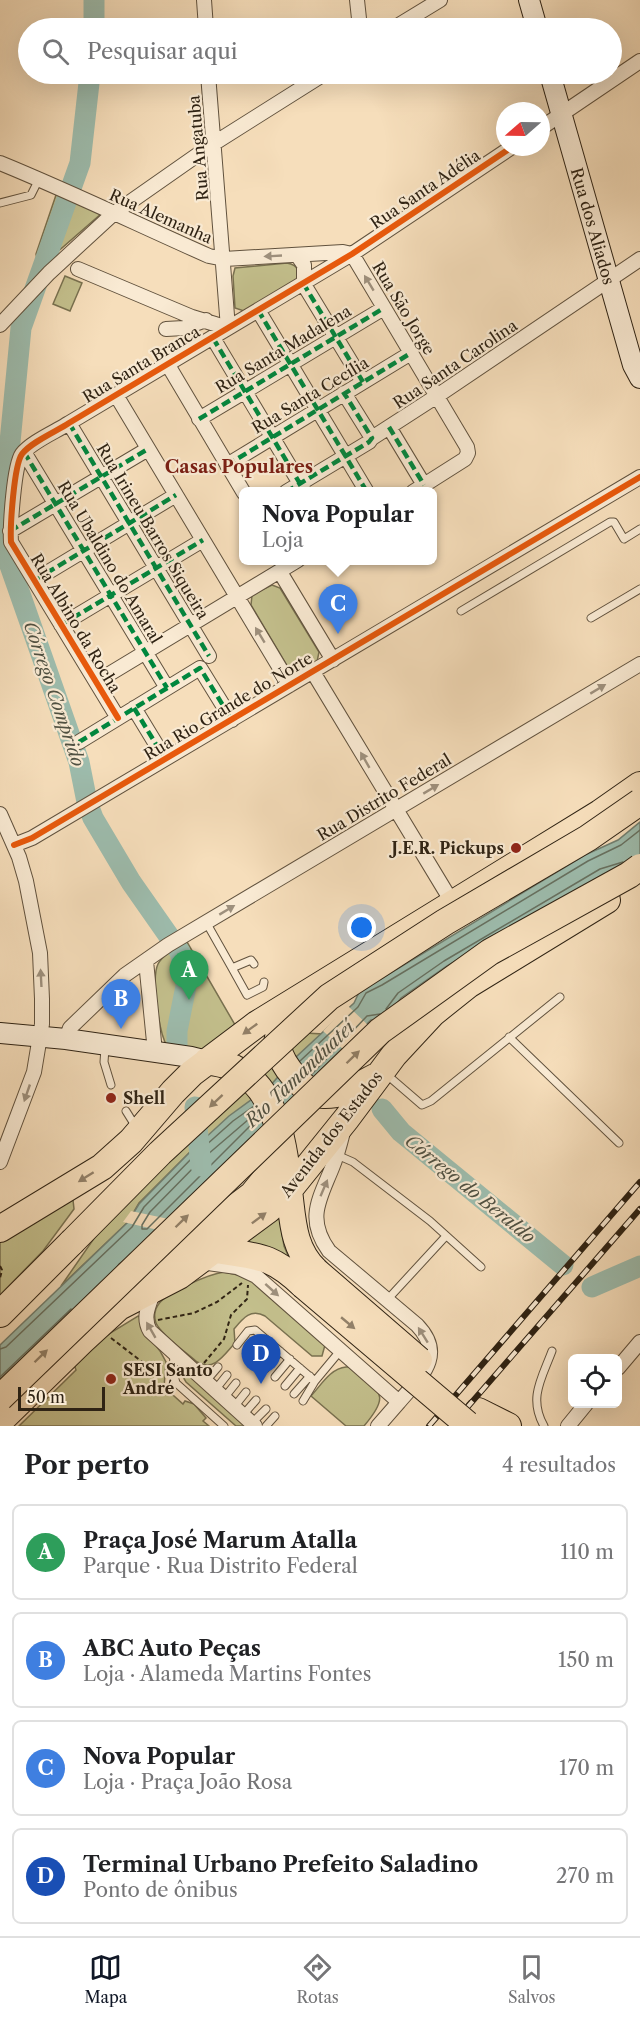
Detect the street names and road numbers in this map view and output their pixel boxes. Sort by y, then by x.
street label: Rua Angatuba [183,94,213,202]
street label: Rua Santa Adélia [366,145,484,233]
street label: Rua dos Aliados [567,165,619,287]
street label: Rua Alemanha [106,184,216,248]
street label: Rua São Jorge [368,258,440,358]
street label: Rua Santa Madalena [211,300,355,397]
street label: Rua Santa Carolina [389,315,521,413]
street label: Rua Santa Branca [79,321,204,407]
street label: Rua Santa Cecília [248,352,373,438]
street label: Rua Irineu Barros Siqueira [93,439,214,623]
street label: Rua Ubaldino do Amaral [53,477,167,647]
street label: Rua Albino da Rocha [26,550,126,697]
street label: Rua Rio Grande do Norte [140,648,316,764]
street label: Rua Distrito Federal [313,749,455,845]
street label: Avenida dos Estados [275,1067,386,1202]

